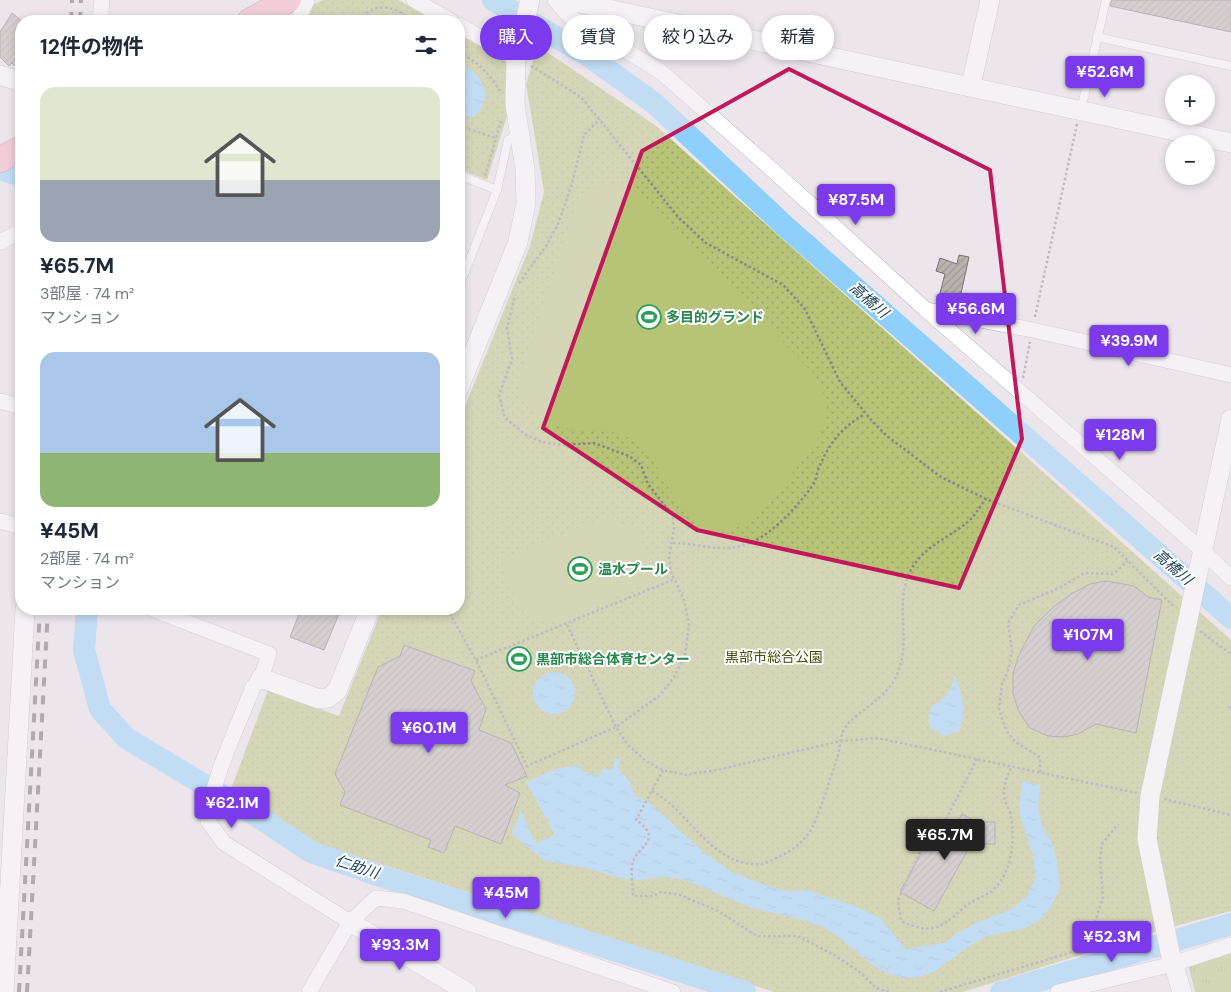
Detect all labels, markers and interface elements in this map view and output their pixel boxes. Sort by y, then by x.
chip: 購入 [480,15,552,60]
chip: 賃貸 [562,15,634,60]
chip: 絞り込み [644,15,752,60]
chip: 新着 [762,15,834,60]
icon: filters [412,31,440,59]
text: 12件の物件 [40,33,144,61]
pin: ¥52.6M [1064,56,1146,98]
text: ¥52.6M [1076,61,1134,82]
map controls [1165,75,1215,185]
button: + [1165,75,1215,125]
icon: home [195,120,285,210]
button: − [1165,135,1215,185]
pin: ¥87.5M [815,184,897,226]
text: ¥87.5M [828,189,884,210]
text: ¥65.7M [40,252,114,280]
water label: 高橋川 [845,278,894,324]
text: 3部屋 · 74 m² [40,283,134,304]
pin: ¥56.6M [935,292,1017,335]
text: ¥56.6M [947,298,1005,319]
sports icon: 多目的グランド [636,304,662,330]
text: マンション [40,307,120,328]
place label: 多目的グランド [666,308,764,326]
pin: ¥39.9M [1088,324,1170,367]
text: ¥39.9M [1100,330,1158,351]
icon: home [195,385,285,475]
pin: ¥128M [1085,418,1155,461]
text: ¥128M [1095,424,1145,445]
text: ¥45M [40,517,99,545]
water label: 高橋川 [1149,545,1198,591]
text: 2部屋 · 74 m² [40,548,134,569]
sports icon: 温水プール [567,556,593,582]
place label: 温水プール [598,560,668,578]
text: マンション [40,572,120,593]
pin: ¥107M [1053,618,1123,661]
text: ¥107M [1063,624,1113,645]
sports icon: 黒部市総合体育センター [506,646,532,672]
park label: 黒部市総合公園 [725,648,823,666]
place label: 黒部市総合体育センター [536,650,690,668]
pin: ¥60.1M [388,712,470,754]
text: ¥60.1M [402,717,456,738]
pin: ¥62.1M [191,786,273,829]
text: ¥62.1M [205,792,259,813]
pin: ¥65.7M [904,818,986,861]
text: ¥65.7M [917,824,973,845]
water label: 仁助川 [333,851,383,884]
pin: ¥45M [476,876,536,919]
text: ¥45M [484,882,528,903]
pin: ¥52.3M [1071,920,1153,963]
text: ¥52.3M [1083,926,1141,947]
pin: ¥93.3M [359,928,441,971]
text: ¥93.3M [371,934,429,955]

